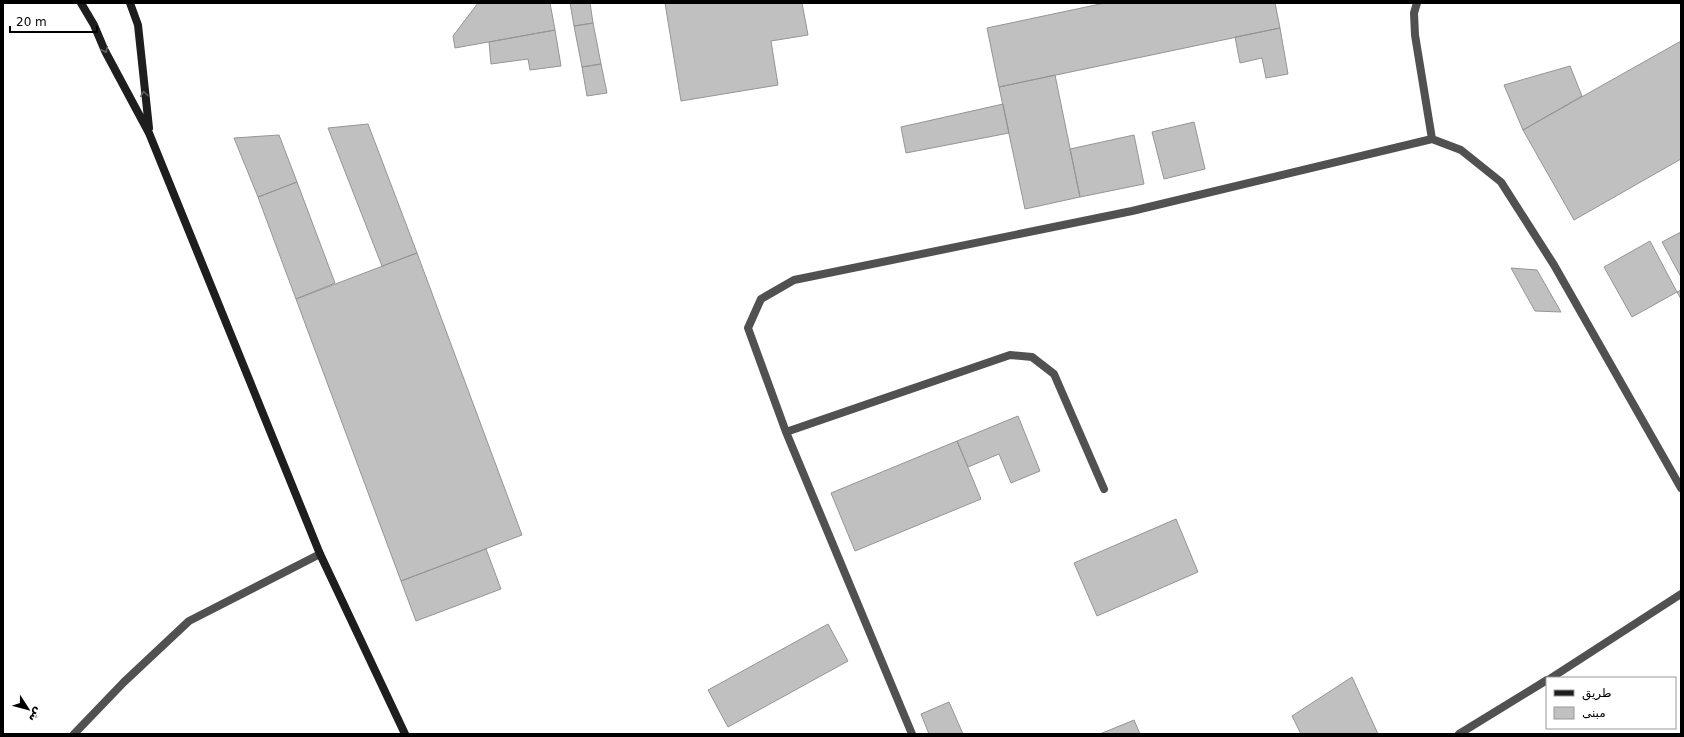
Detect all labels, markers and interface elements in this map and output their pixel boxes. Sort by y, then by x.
scale bar [10,8,97,34]
text: 20 m [16,15,47,29]
one-way arrow [100,46,108,53]
one-way arrow [140,91,149,97]
legend [1546,677,1676,729]
text: طريق [1582,686,1612,701]
north arrow [8,689,48,729]
text: ش [26,705,45,725]
text: مبنى [1582,706,1606,720]

